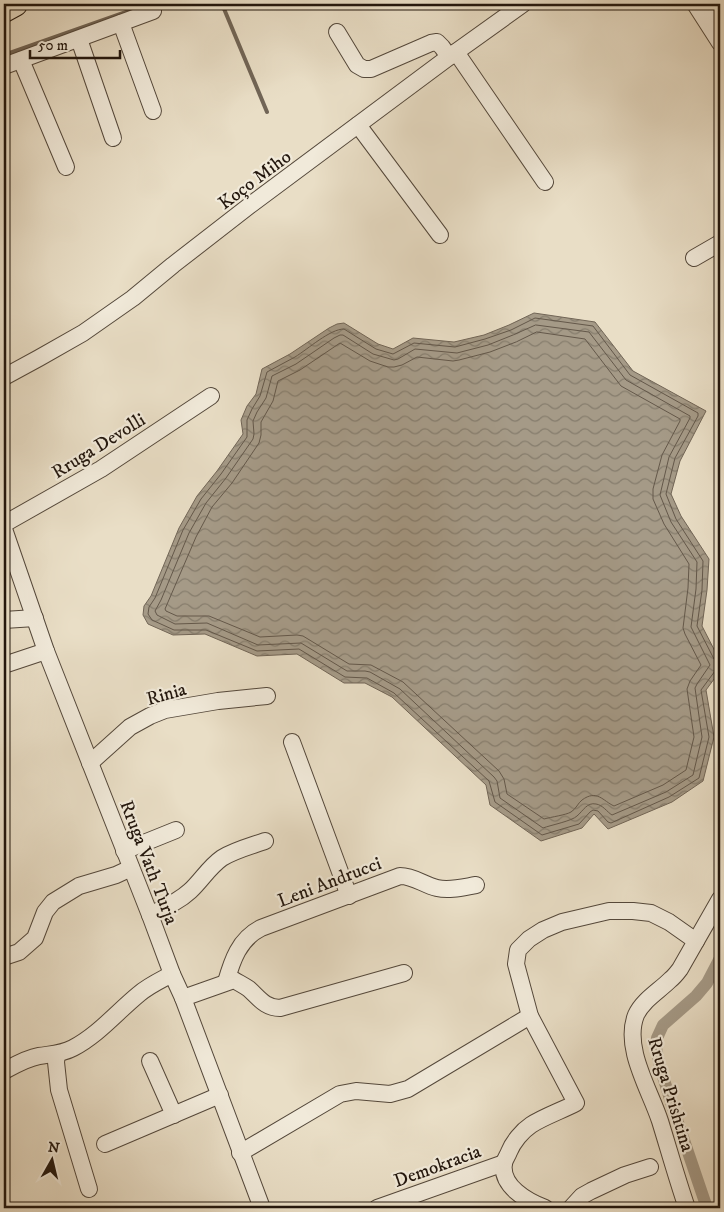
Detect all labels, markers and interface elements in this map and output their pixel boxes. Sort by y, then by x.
scale bar [30,28,120,60]
text: 50 m [38,36,68,55]
street label: Koço Miho [214,145,296,215]
street label: Rruga Devolli [48,408,150,484]
street label: Rinia [144,678,189,711]
street label: Rruga Vath Turja [114,797,183,928]
street label: Leni Andrucci [274,852,385,913]
street label: Rruga Prishtina [642,1034,699,1154]
north arrow [28,1134,78,1184]
text: N [47,1138,61,1158]
street label: Demokracia [391,1140,484,1193]

